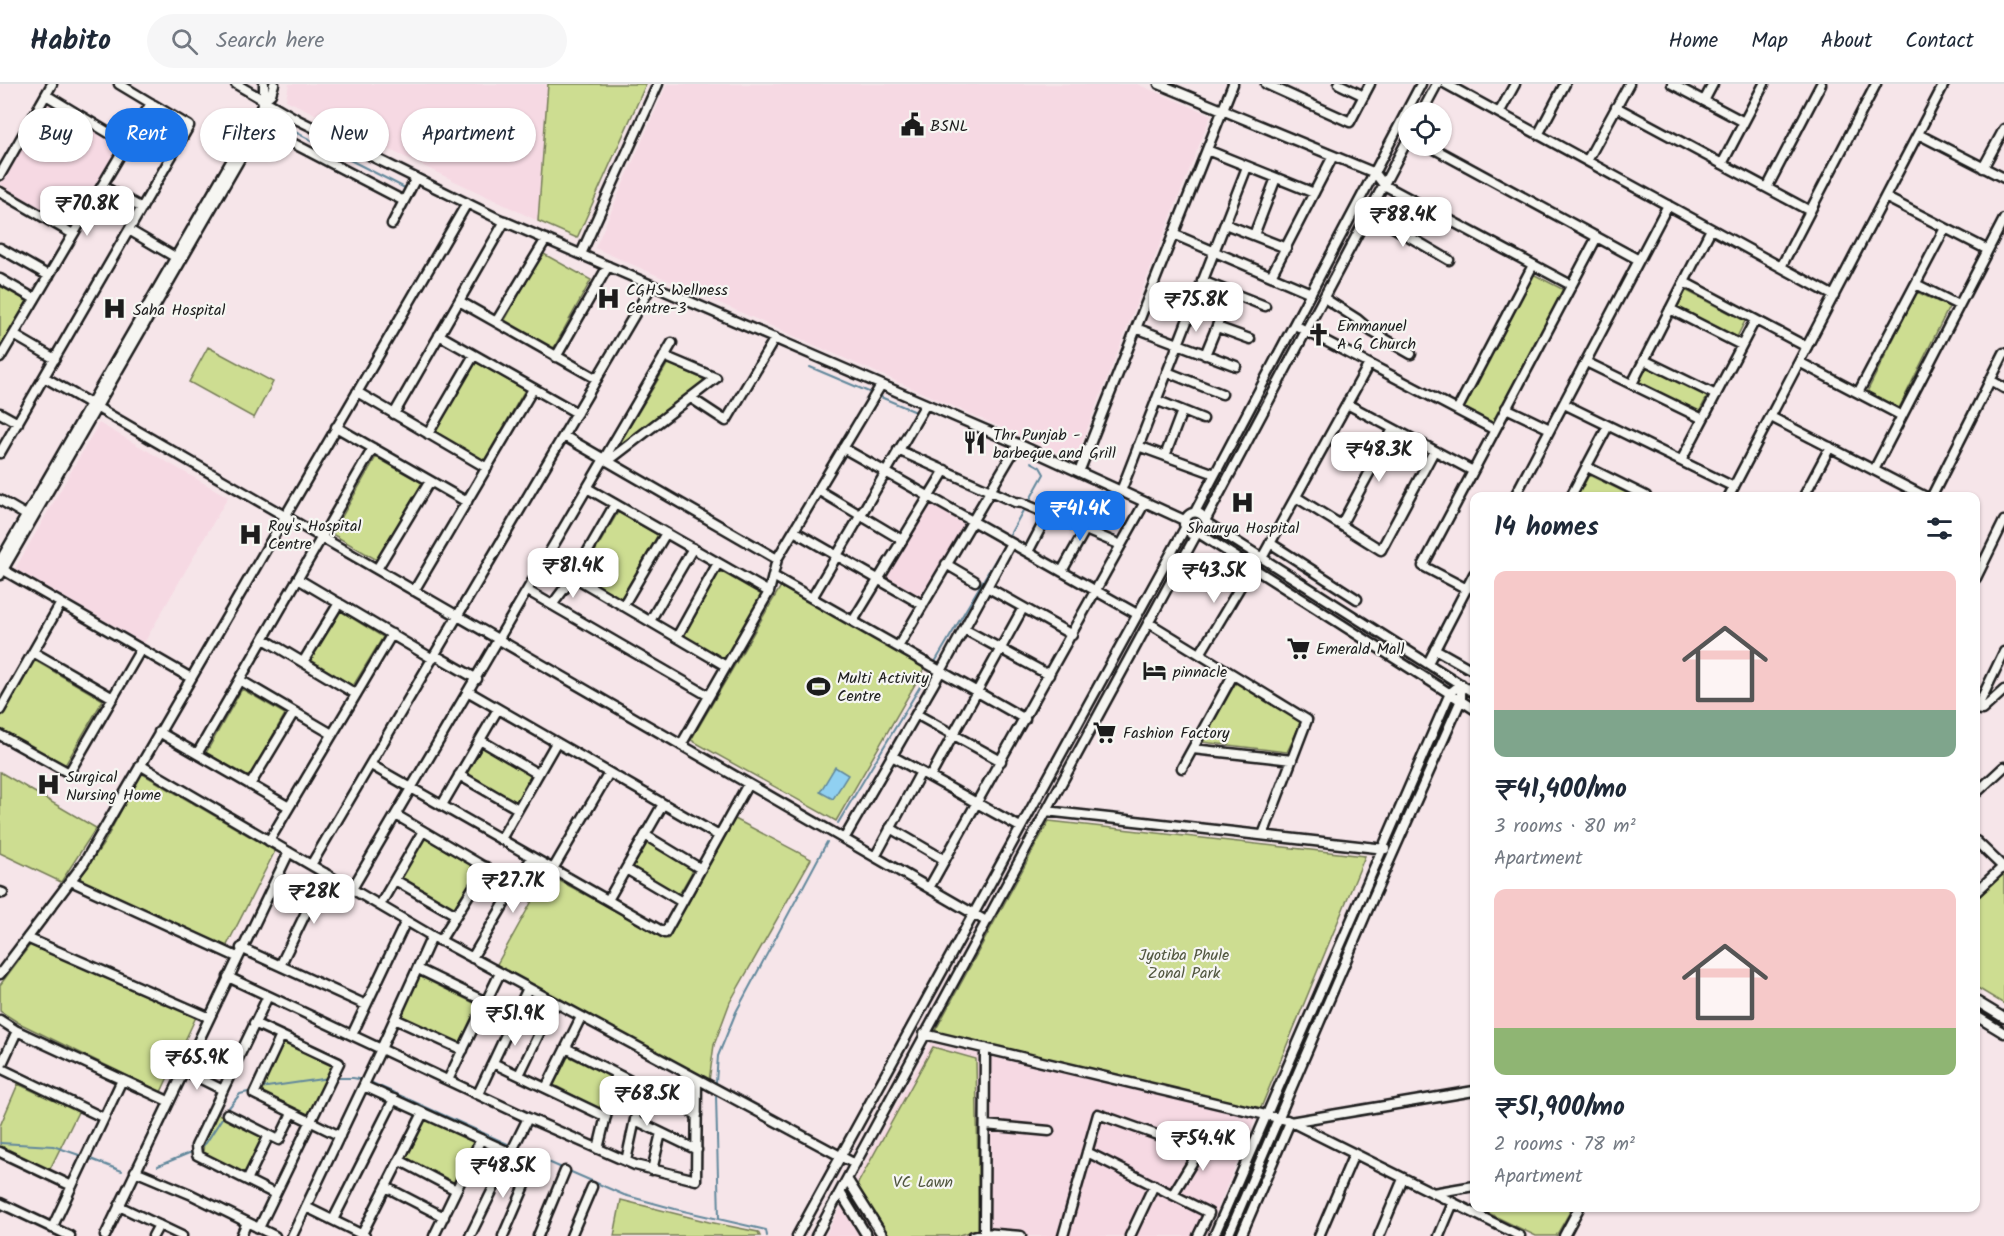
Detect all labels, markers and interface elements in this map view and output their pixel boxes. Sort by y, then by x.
search box [147,14,567,68]
text: Habito [30,19,111,64]
text: Search here [216,24,325,59]
icon: search [168,25,201,58]
text: Home [1669,25,1718,58]
text: Map [1751,25,1788,58]
text: About [1821,25,1872,58]
text: Contact [1905,25,1974,58]
map controls [1398,102,1452,156]
button: locate [1398,102,1452,156]
chip: Buy [18,108,93,162]
chip: Rent [105,108,188,162]
chip: Filters [200,108,297,162]
chip: New [309,108,389,162]
chip: Apartment [401,108,536,162]
public building icon: BSNL [899,112,925,138]
place label: BSNL [930,114,968,139]
pin: ₹70.8K [38,186,136,237]
text: ₹70.8K [54,189,120,221]
pin: ₹88.4K [1354,197,1452,248]
text: ₹88.4K [1369,200,1437,232]
place label: CGHS Wellness Centre-3 [626,278,728,321]
pin: ₹75.8K [1147,282,1245,333]
hospital icon: CGHS Wellness Centre-3 [595,285,621,311]
text: ₹75.8K [1163,285,1229,317]
hospital icon: Saha Hospital [102,296,128,322]
place label: Saha Hospital [133,298,225,323]
place label: Emmanuel A G Church [1337,314,1416,357]
church icon: Emmanuel A G Church [1306,321,1332,347]
place label: Thr Punjab - barbeque and Grill [993,423,1116,466]
restaurant icon: Thr Punjab - barbeque and Grill [962,430,988,456]
pin: ₹48.3K [1330,432,1428,483]
text: ₹48.3K [1345,435,1413,467]
hospital icon: Shaurya Hospital [1230,489,1256,515]
pin: ₹41.4K [1031,491,1129,542]
text: ₹41.4K [1049,494,1111,526]
text: 14 homes [1494,507,1599,549]
icon: filters [1923,512,1956,545]
place label: Roy's Hospital Centre [268,514,362,557]
place label: Shaurya Hospital [1187,516,1299,541]
hospital icon: Roy's Hospital Centre [237,521,263,547]
pin: ₹81.4K [524,548,622,599]
text: ₹81.4K [542,551,604,583]
pin: ₹43.5K [1165,553,1263,604]
text: ₹43.5K [1181,556,1247,588]
icon: home [1671,610,1779,718]
supermarket icon: Emerald Mall [1285,635,1311,661]
place label: Emerald Mall [1316,637,1404,662]
hotel icon: pinnacle [1142,658,1168,684]
place label: pinnacle [1172,660,1227,685]
place label: Multi Activity Centre [837,666,929,709]
sports icon: Multi Activity Centre [806,673,832,699]
supermarket icon: Fashion Factory [1092,719,1118,745]
place label: Fashion Factory [1123,721,1230,746]
place label: Surgical Nursing Home [66,765,161,808]
text: ₹41,400/mo [1494,769,1627,811]
hospital icon: Surgical Nursing Home [35,772,61,798]
text: 3 rooms · 80 m² [1494,811,1636,843]
text: Apartment [1494,843,1583,875]
pin: ₹27.7K [464,863,562,914]
text: ₹27.7K [481,866,545,898]
pin: ₹28K [278,874,350,925]
text: ₹28K [288,877,340,909]
icon: home [1671,928,1779,1036]
park label: Jyotiba Phule Zonal Park [1139,943,1229,986]
pin: ₹51.9K [466,996,564,1047]
text: ₹51.9K [485,999,545,1031]
pin: ₹65.9K [148,1040,246,1091]
text: ₹65.9K [164,1043,230,1075]
pin: ₹68.5K [598,1076,696,1127]
text: ₹68.5K [614,1079,680,1111]
text: ₹51,900/mo [1494,1087,1625,1129]
pin: ₹54.4K [1154,1121,1252,1172]
text: ₹54.4K [1170,1124,1236,1156]
text: 2 rooms · 78 m² [1494,1129,1635,1161]
pin: ₹48.5K [454,1148,552,1199]
text: ₹48.5K [470,1151,537,1183]
text: Apartment [1494,1161,1583,1193]
park label: VC Lawn [893,1170,953,1195]

